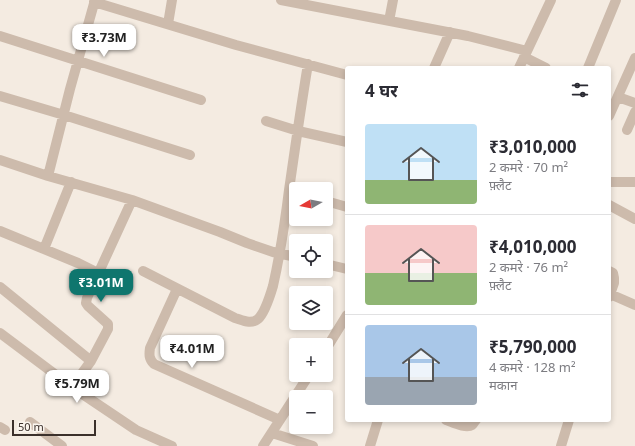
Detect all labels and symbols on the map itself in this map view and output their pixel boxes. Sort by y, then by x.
pin: ₹3.73M [71,24,137,58]
north arrow [289,182,333,226]
pin: ₹3.01M [68,269,134,303]
pin: ₹4.01M [159,335,225,369]
pin: ₹5.79M [44,370,110,404]
scale bar [12,418,96,437]

